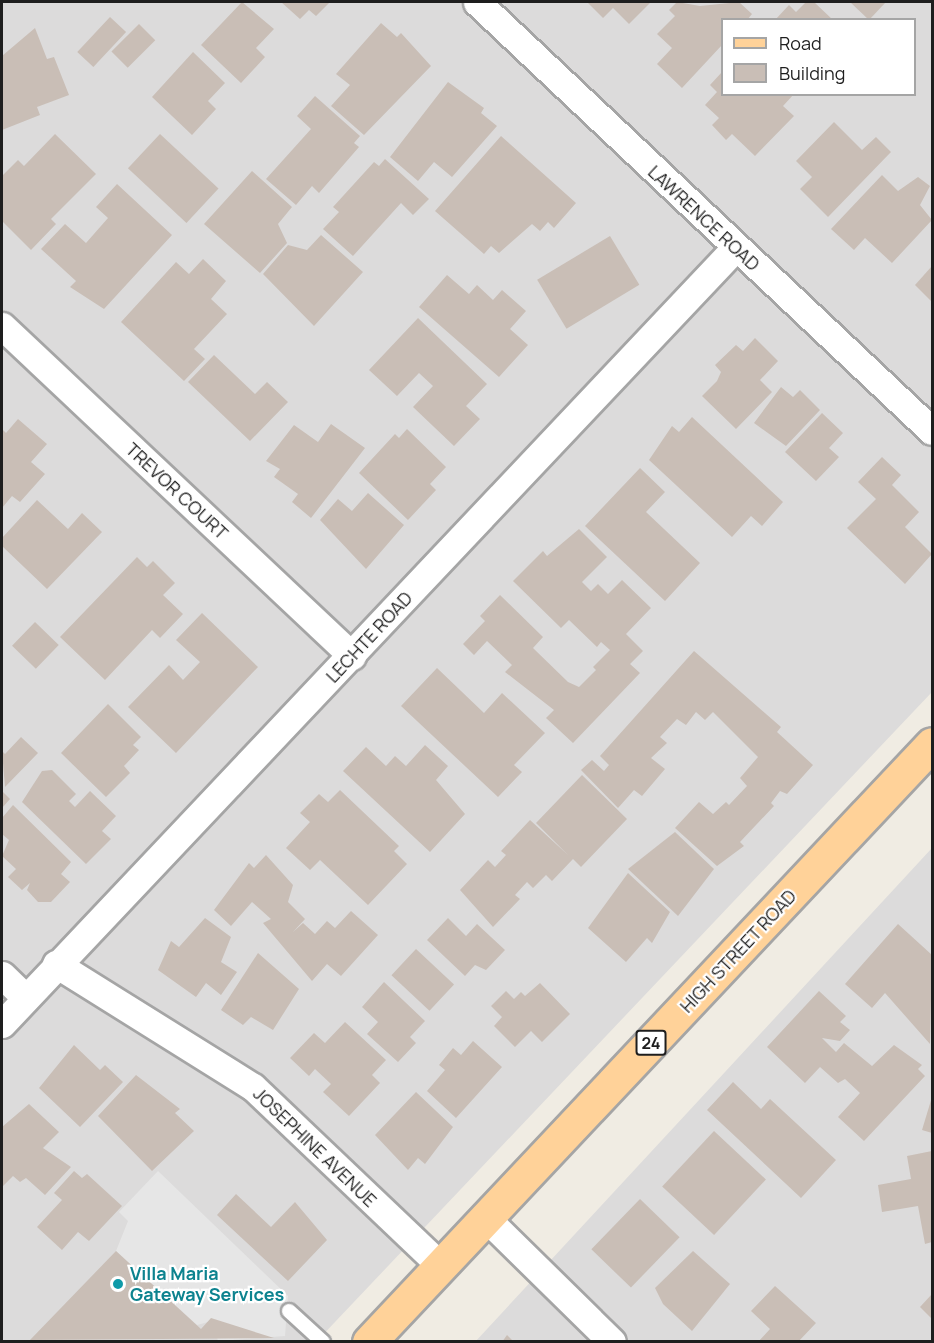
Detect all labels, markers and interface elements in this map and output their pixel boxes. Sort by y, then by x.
legend [721,18,916,96]
text: Road [779,31,822,55]
text: Building [779,61,845,85]
street label: LAWRENCE ROAD [644,161,764,275]
street label: TREVOR COURT [122,438,232,544]
street label: LECHTE ROAD [321,587,417,687]
street label: HIGH STREET ROAD [675,885,801,1017]
road number: 24 [634,1030,668,1056]
street label: JOSEPHINE AVENUE [249,1083,381,1211]
place label: Villa Maria Gateway Services [130,1263,284,1306]
marker: Villa Maria Gateway Services [111,1277,125,1291]

